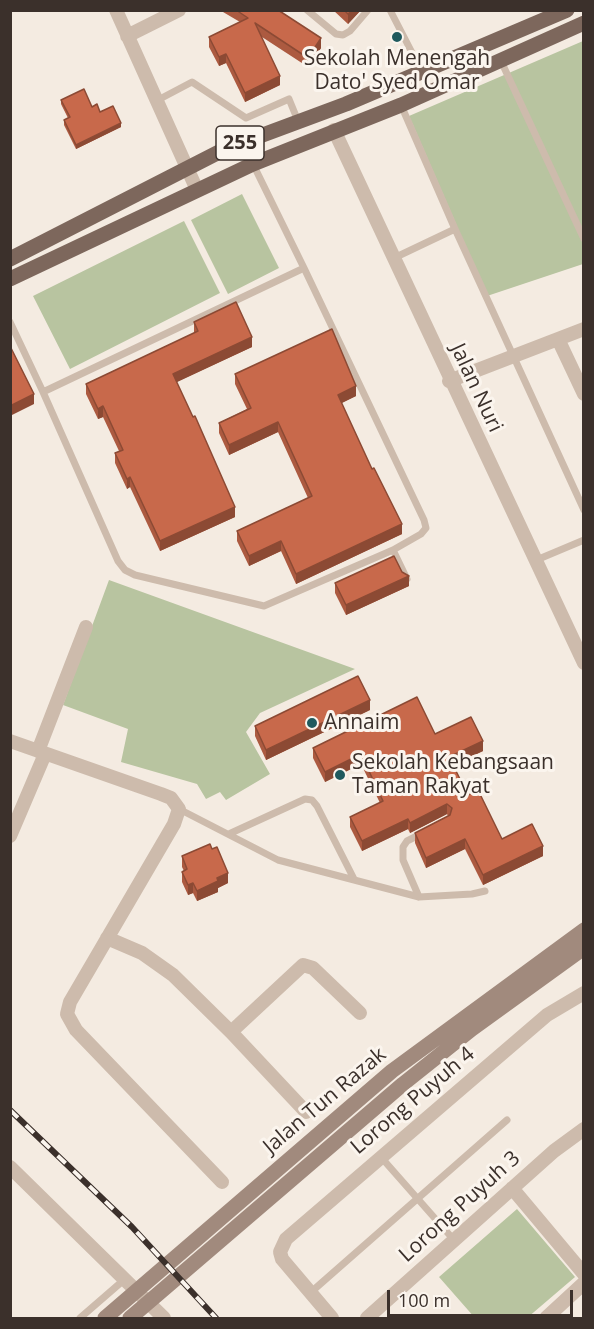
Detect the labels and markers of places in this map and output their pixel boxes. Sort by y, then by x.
marker: Sekolah Menengah Dato' Syed Omar [390,30,404,44]
place label: Sekolah Menengah Dato' Syed Omar [304,46,490,96]
place label: Annaim [324,710,399,736]
marker: Annaim [305,716,319,730]
place label: Sekolah Kebangsaan Taman Rakyat [352,750,554,800]
marker: Sekolah Kebangsaan Taman Rakyat [333,768,347,782]

